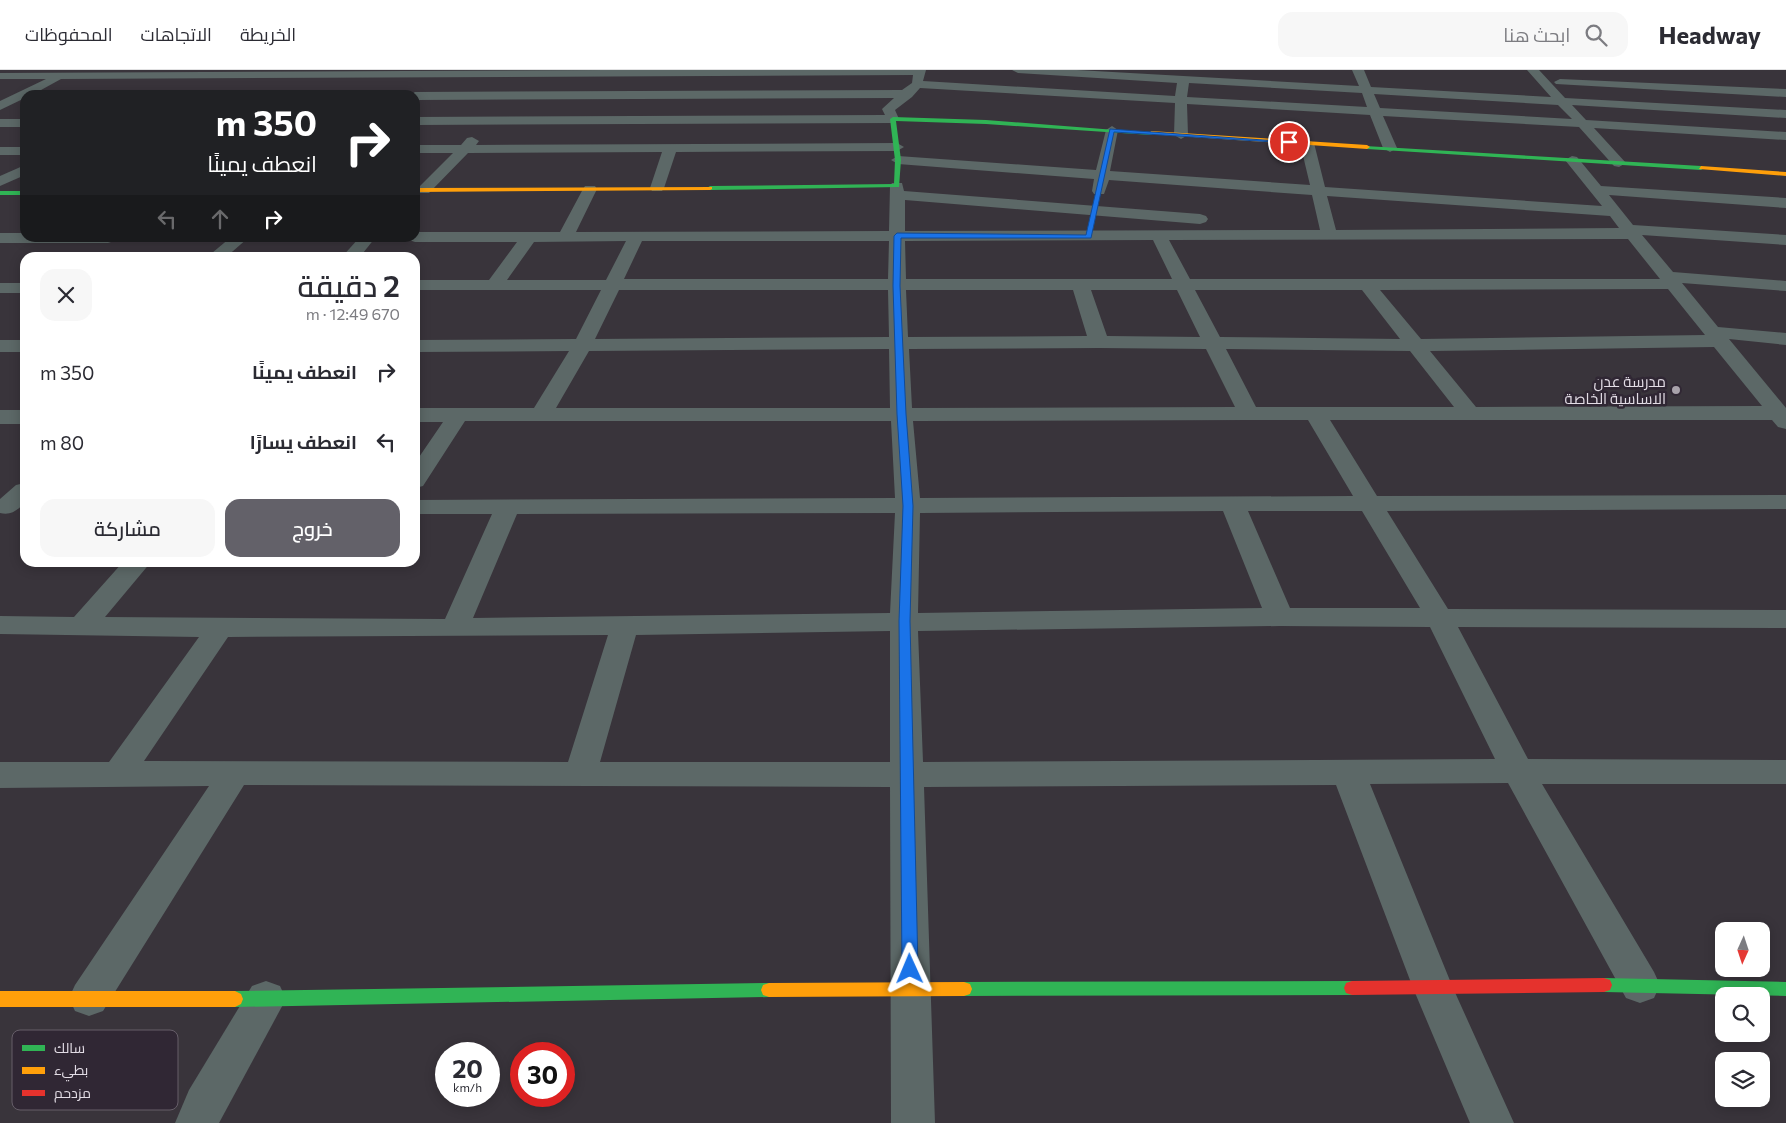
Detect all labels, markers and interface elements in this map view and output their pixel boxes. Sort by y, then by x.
search box [1278,12,1628,57]
text: Headway [1658,20,1761,49]
icon: search [1582,21,1610,49]
text: المحفوظات [25,23,113,45]
text: الاتجاهات [141,23,212,45]
text: الخريطة [240,23,296,45]
text: ابحث هنا [1503,23,1570,46]
text: 350 m [216,100,317,143]
icon: right [335,110,400,175]
pin [1268,121,1310,163]
icon: arrive [1275,128,1303,156]
text: انعطف يمينًا [207,150,317,177]
icon: left [153,205,181,233]
icon: ahead [206,205,234,233]
icon: right [259,205,287,233]
text: 2 دقيقة [297,266,400,303]
button: close [40,269,92,321]
text: 670 m · 12:49 [306,304,400,323]
icon: right [372,358,400,386]
text: انعطف يمينًا [252,360,357,383]
text: 350 m [40,361,94,384]
place label: مدرسة عدن الاساسية الخاصة [1565,372,1666,407]
marker: مدرسة عدن الاساسية الخاصة [1670,384,1682,396]
icon: left [372,428,400,456]
text: انعطف يسارًا [250,430,357,453]
text: 80 m [40,431,84,454]
button: مشاركة [40,499,215,557]
button: خروج [225,499,400,557]
north arrow [1715,922,1770,978]
map controls [1715,922,1770,1107]
position arrow [883,942,935,994]
button: search [1715,987,1770,1042]
legend [12,1030,178,1110]
text: سالك [54,1039,85,1056]
speed limit sign: 30 [510,1042,575,1107]
button: layers [1715,1052,1770,1107]
text: 20 [452,1053,483,1083]
text: بطيء [54,1061,88,1082]
text: km/h [453,1080,482,1094]
text: مزدحم [54,1084,91,1103]

